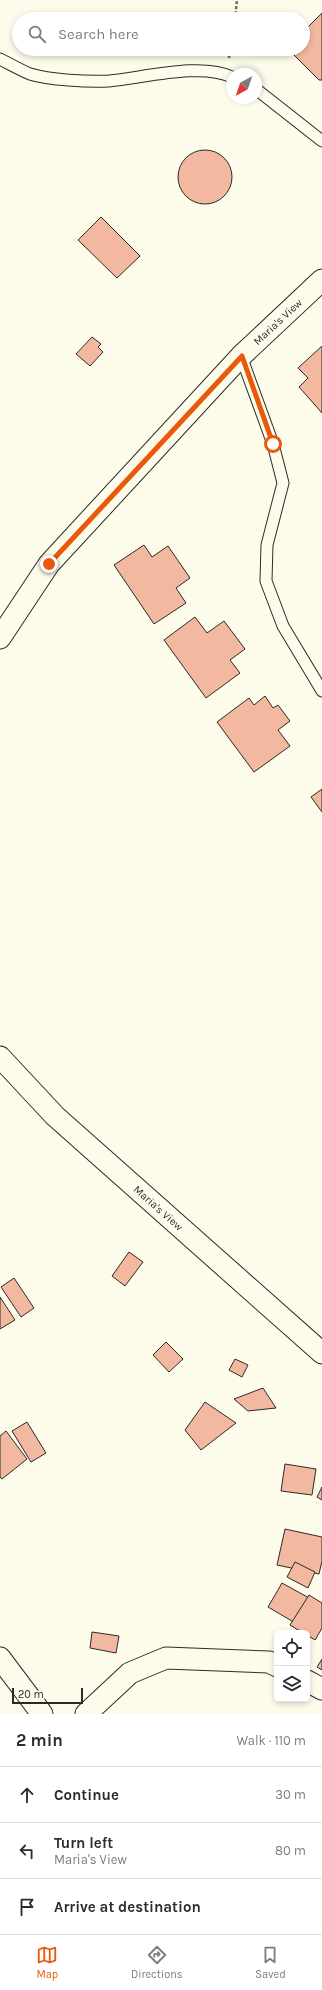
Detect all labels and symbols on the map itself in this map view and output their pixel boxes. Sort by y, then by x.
north arrow [226,68,262,104]
street label: Maria's View [251,296,305,348]
route start [264,435,282,453]
route end [40,555,58,573]
street label: Maria's View [131,1182,186,1233]
scale bar [12,1686,83,1705]

